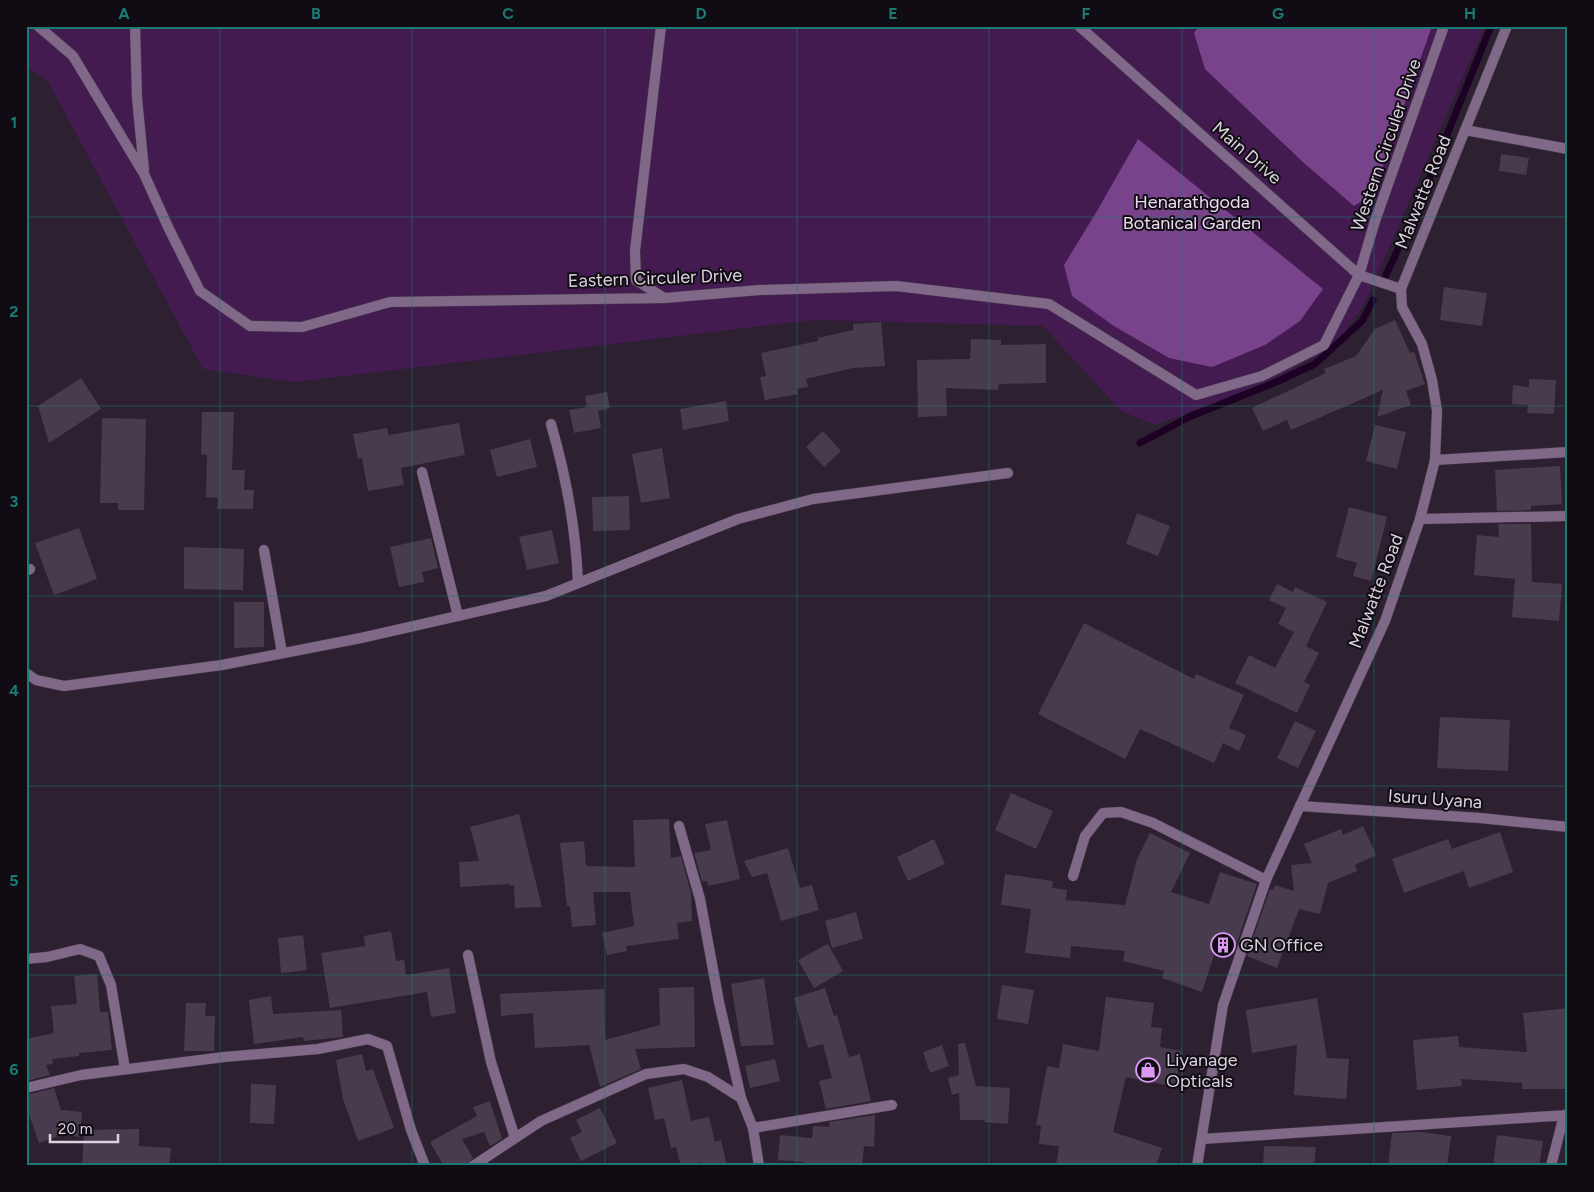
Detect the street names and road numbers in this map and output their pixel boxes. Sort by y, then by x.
street label: Western Circuler Drive [1346,56,1426,234]
street label: Main Drive [1208,117,1286,189]
street label: Malwatte Road [1390,132,1456,252]
street label: Eastern Circuler Drive [567,264,743,292]
street label: Malwatte Road [1344,531,1408,651]
street label: Isuru Uyana [1387,785,1483,813]

